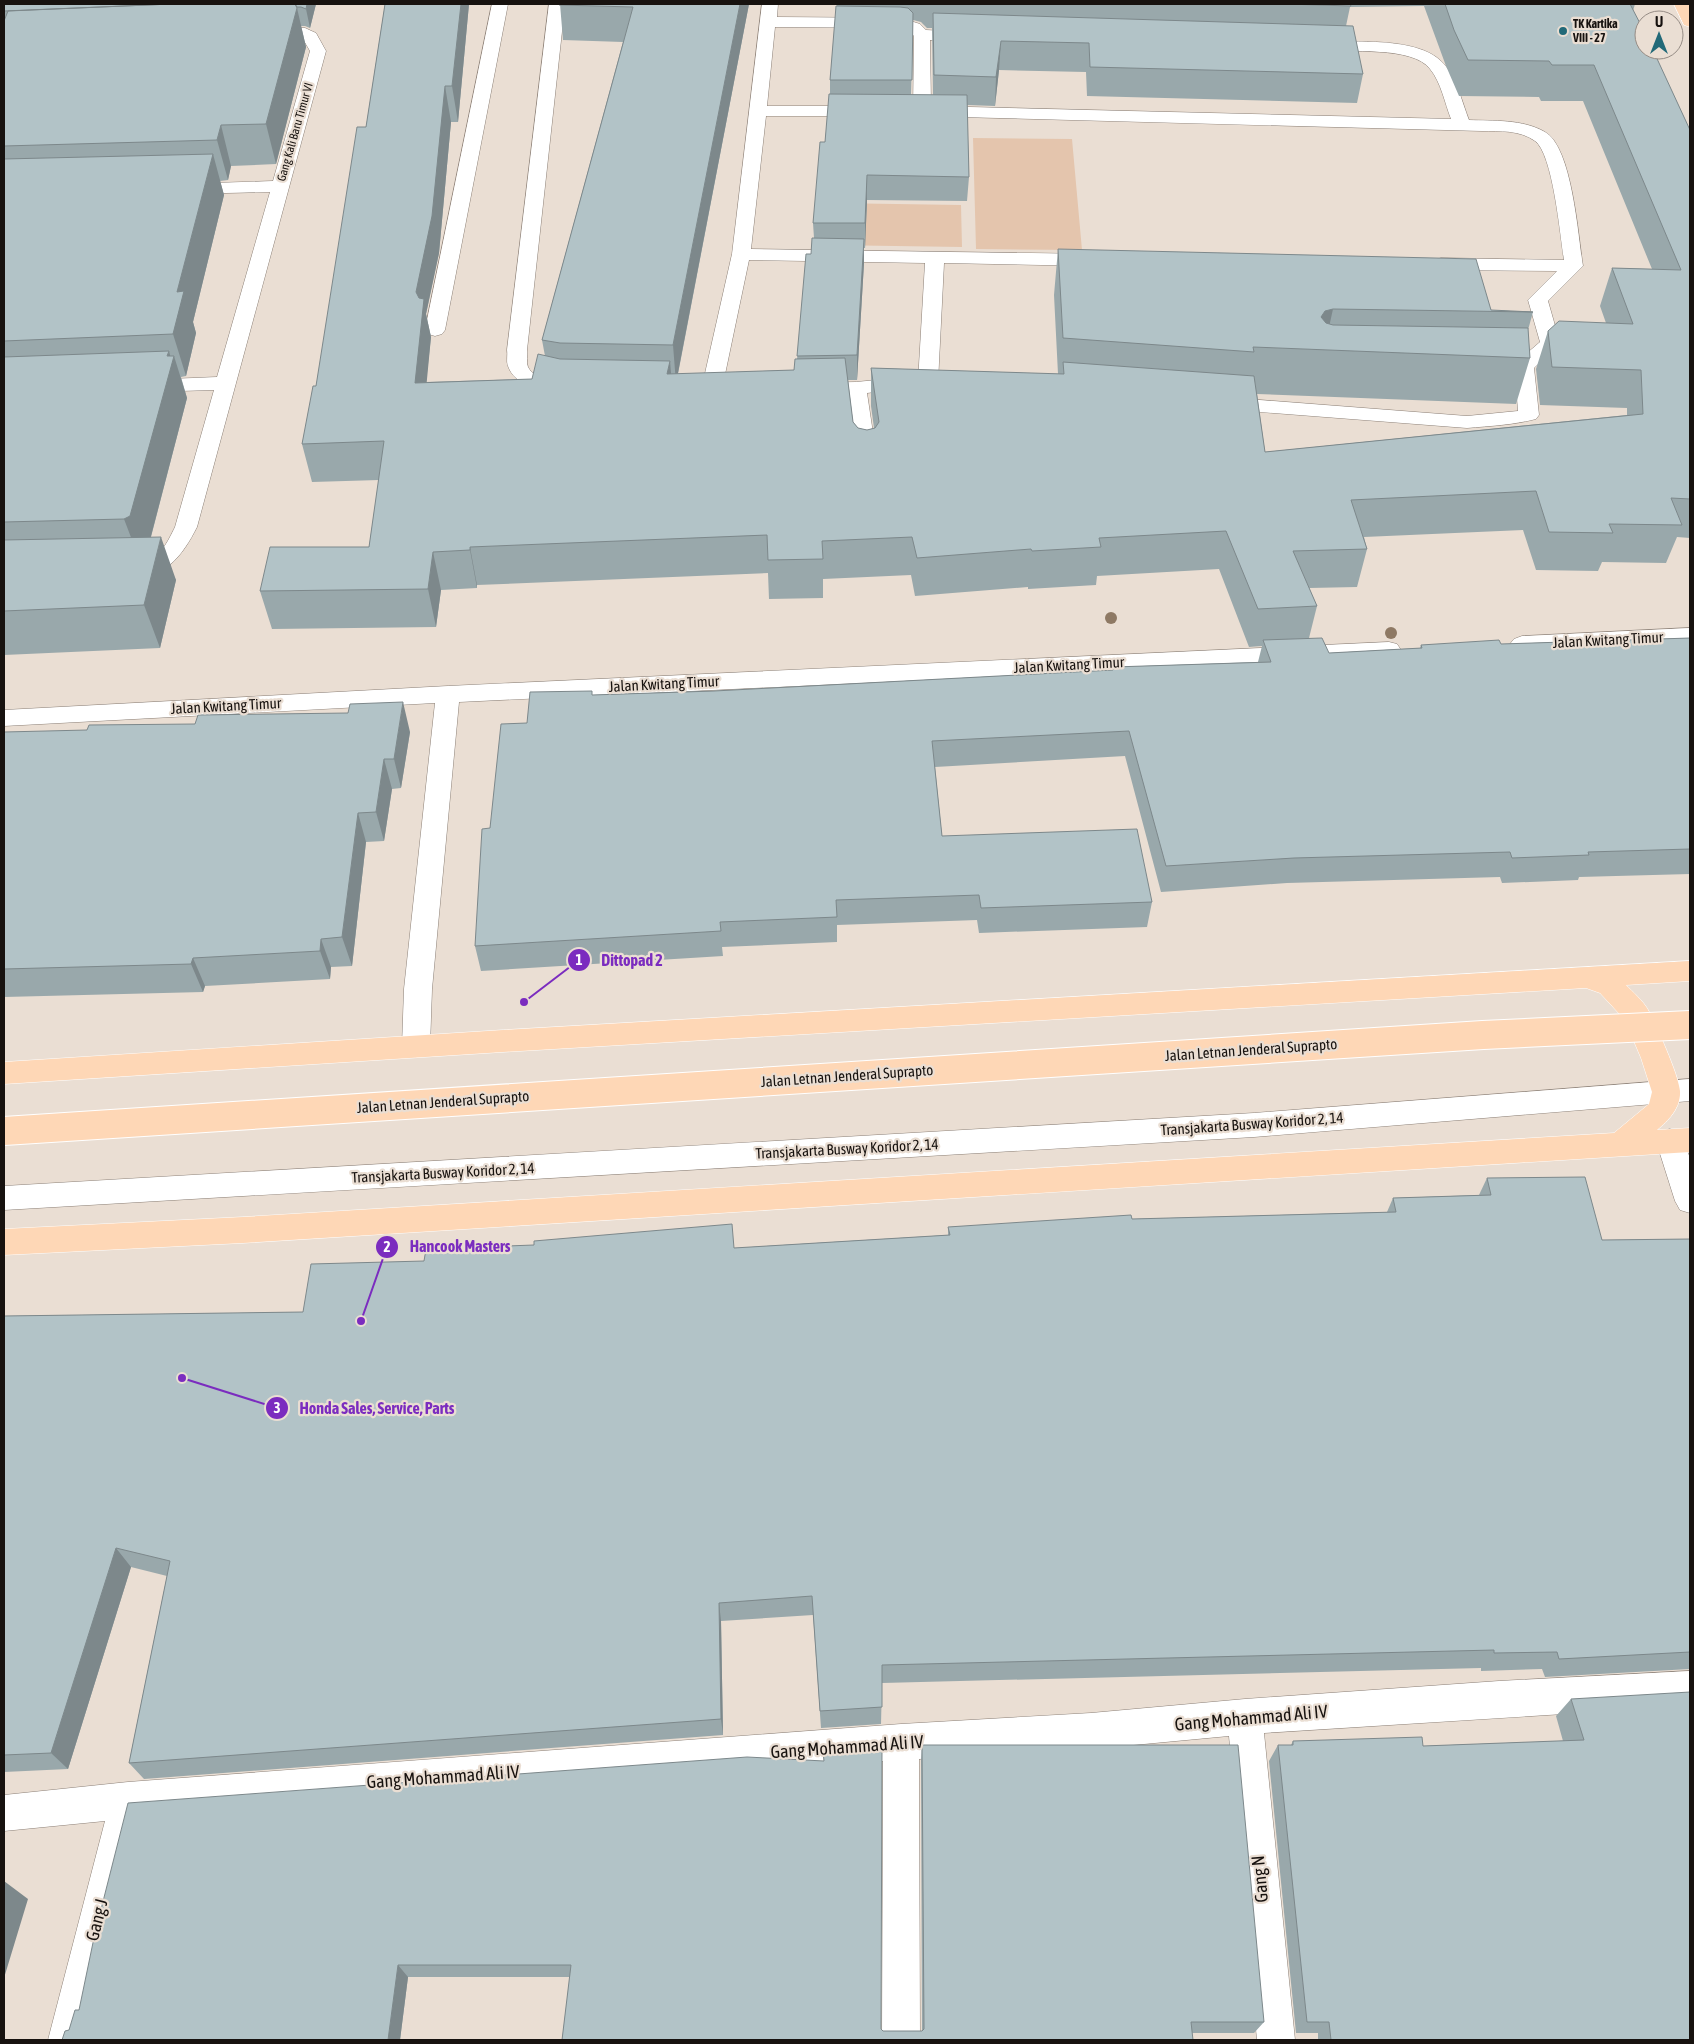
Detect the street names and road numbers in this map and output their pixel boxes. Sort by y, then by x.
street label: Gang Kali Baru Timur VI [274,81,316,183]
street label: Jalan Kwitang Timur [1552,628,1664,651]
street label: Jalan Kwitang Timur [1013,653,1125,676]
street label: Jalan Kwitang Timur [608,672,720,695]
street label: Jalan Kwitang Timur [170,694,282,717]
street label: Jalan Letnan Jenderal Suprapto [1164,1035,1338,1064]
street label: Jalan Letnan Jenderal Suprapto [760,1061,934,1090]
street label: Jalan Letnan Jenderal Suprapto [356,1087,530,1116]
street label: Transjakarta Busway Koridor 2, 14 [1160,1109,1344,1138]
street label: Transjakarta Busway Koridor 2, 14 [755,1135,939,1162]
street label: Transjakarta Busway Koridor 2, 14 [351,1159,535,1186]
street label: Gang Mohammad Ali IV [1174,1700,1328,1735]
street label: Gang Mohammad Ali IV [770,1731,924,1762]
street label: Gang Mohammad Ali IV [366,1761,520,1792]
street label: Gang N [1247,1854,1272,1904]
street label: Gang J [81,1897,112,1943]

